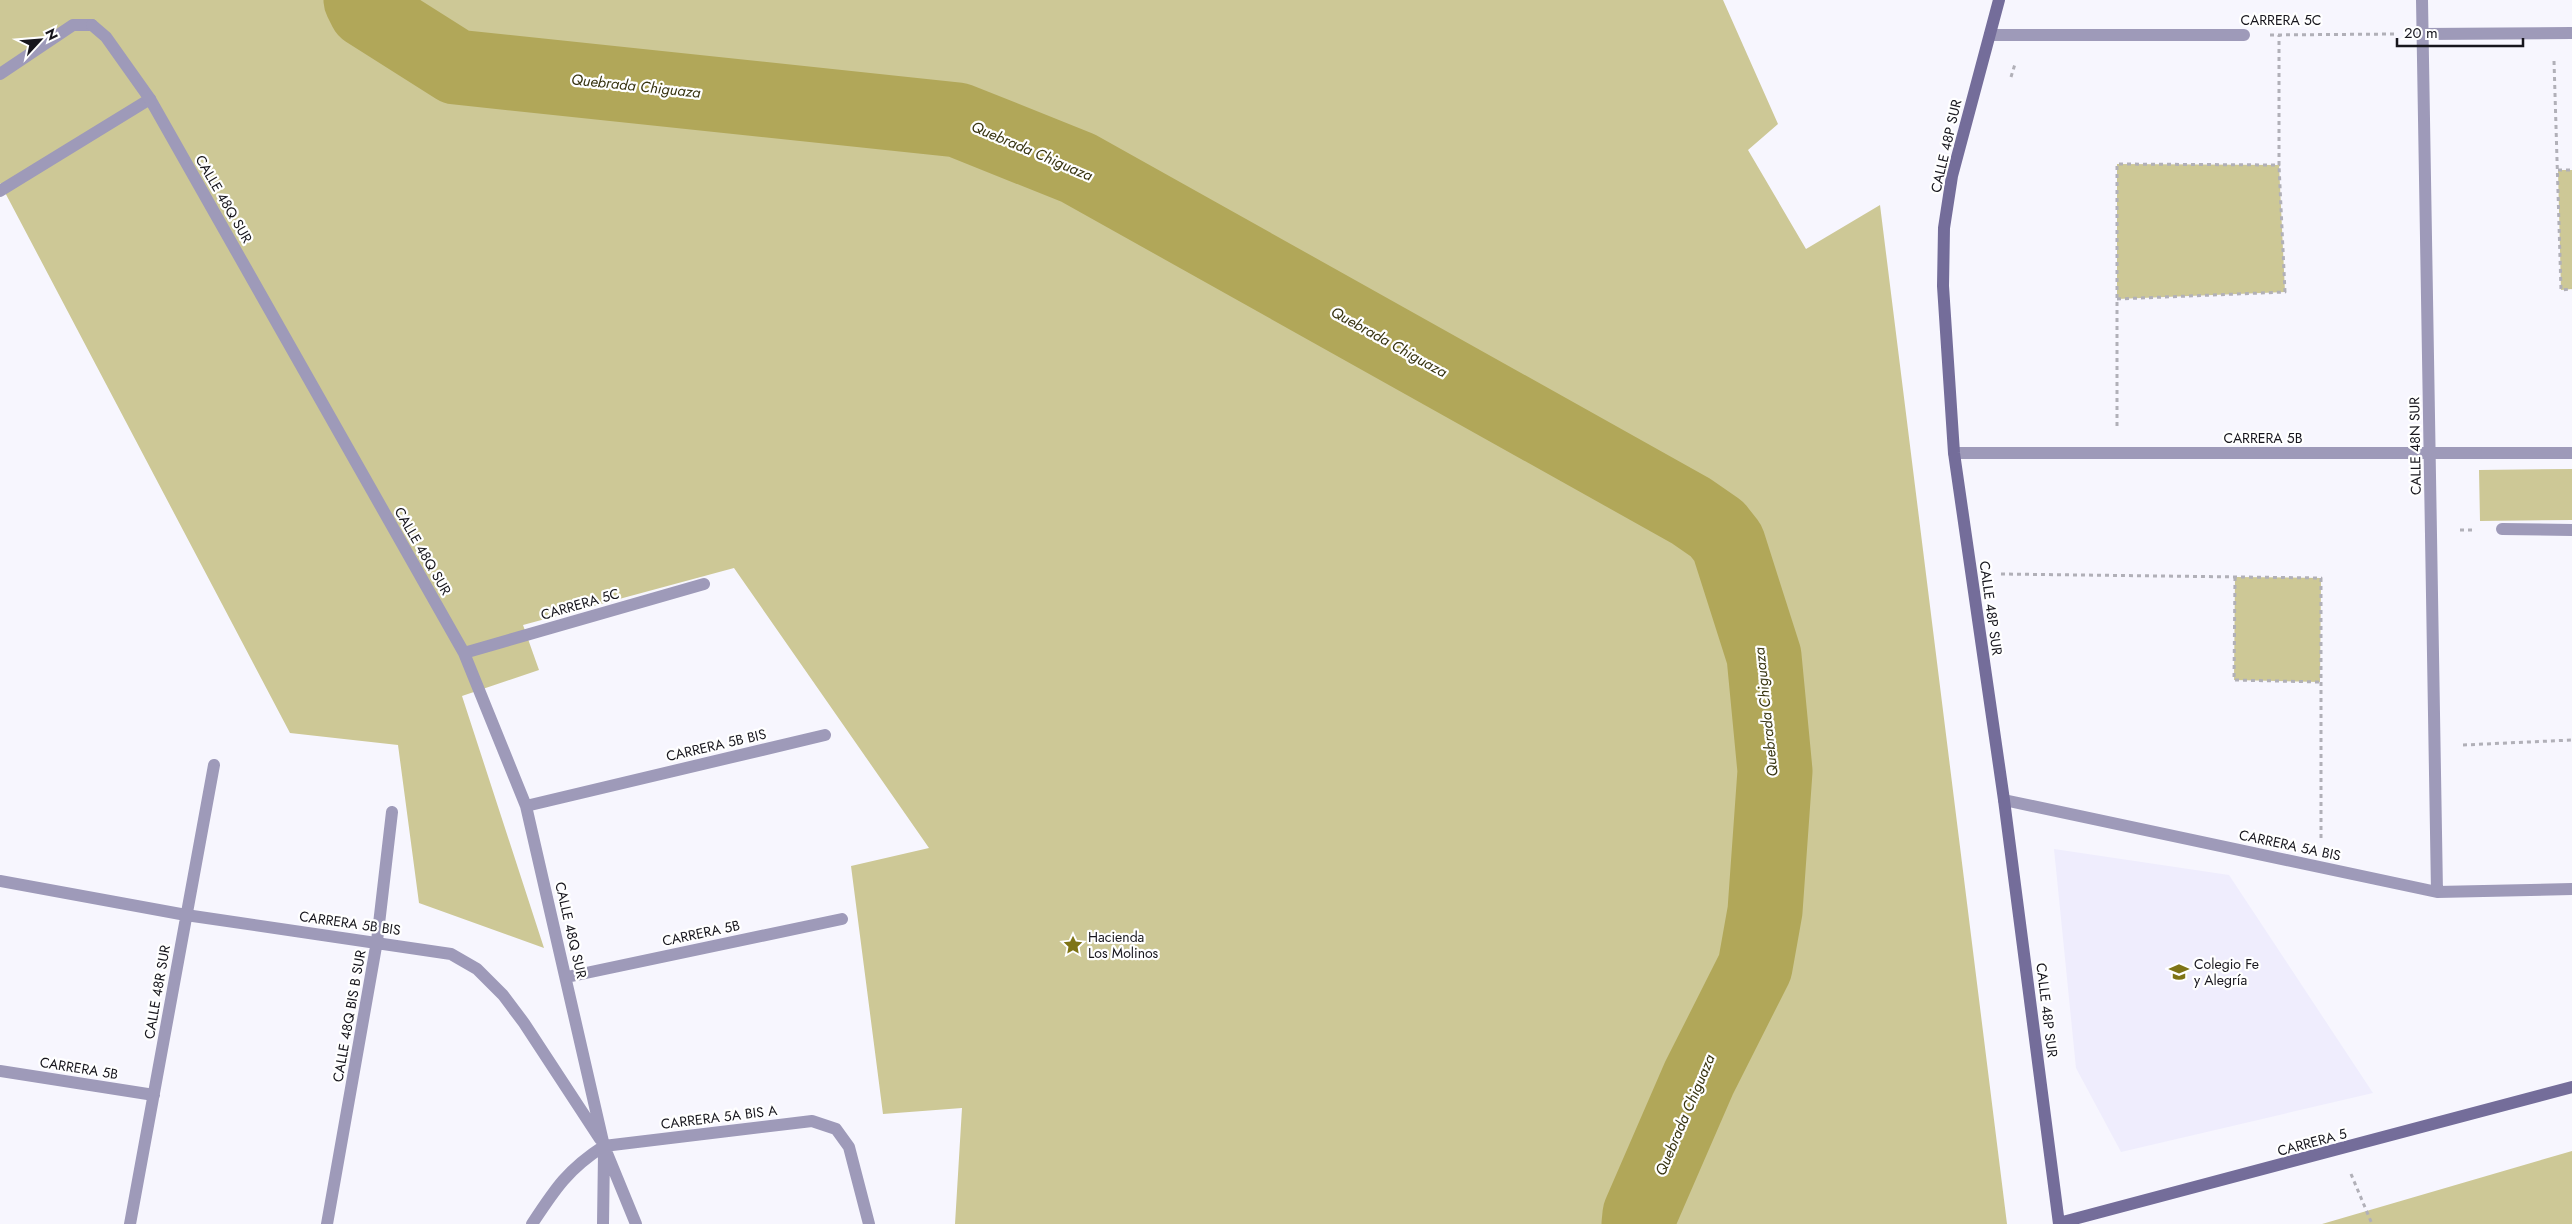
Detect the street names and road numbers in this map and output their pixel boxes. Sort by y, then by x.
street label: CARRERA 5C [2241,10,2321,30]
street label: CALLE 48P SUR [1926,97,1966,195]
street label: CALLE 48Q SUR [191,151,257,247]
street label: CALLE 48N SUR [2404,397,2426,495]
street label: CARRERA 5B [2224,428,2303,448]
street label: CALLE 48Q SUR [390,503,456,599]
street label: CALLE 48P SUR [1974,560,2008,657]
street label: CARRERA 5C [538,583,622,625]
street label: CARRERA 5B BIS [664,724,768,766]
street label: CARRERA 5A BIS [2237,824,2343,866]
street label: CALLE 48Q SUR [550,880,592,980]
street label: CARRERA 5B BIS [298,906,402,940]
street label: CARRERA 5B [660,915,742,951]
street label: CALLE 48R SUR [139,943,175,1041]
street label: CALLE 48Q BIS B SUR [328,948,370,1084]
street label: CALLE 48P SUR [2031,962,2063,1059]
street label: CARRERA 5B [38,1052,120,1084]
street label: CARRERA 5A BIS A [660,1100,779,1134]
street label: CARRERA 5 [2275,1123,2349,1161]

